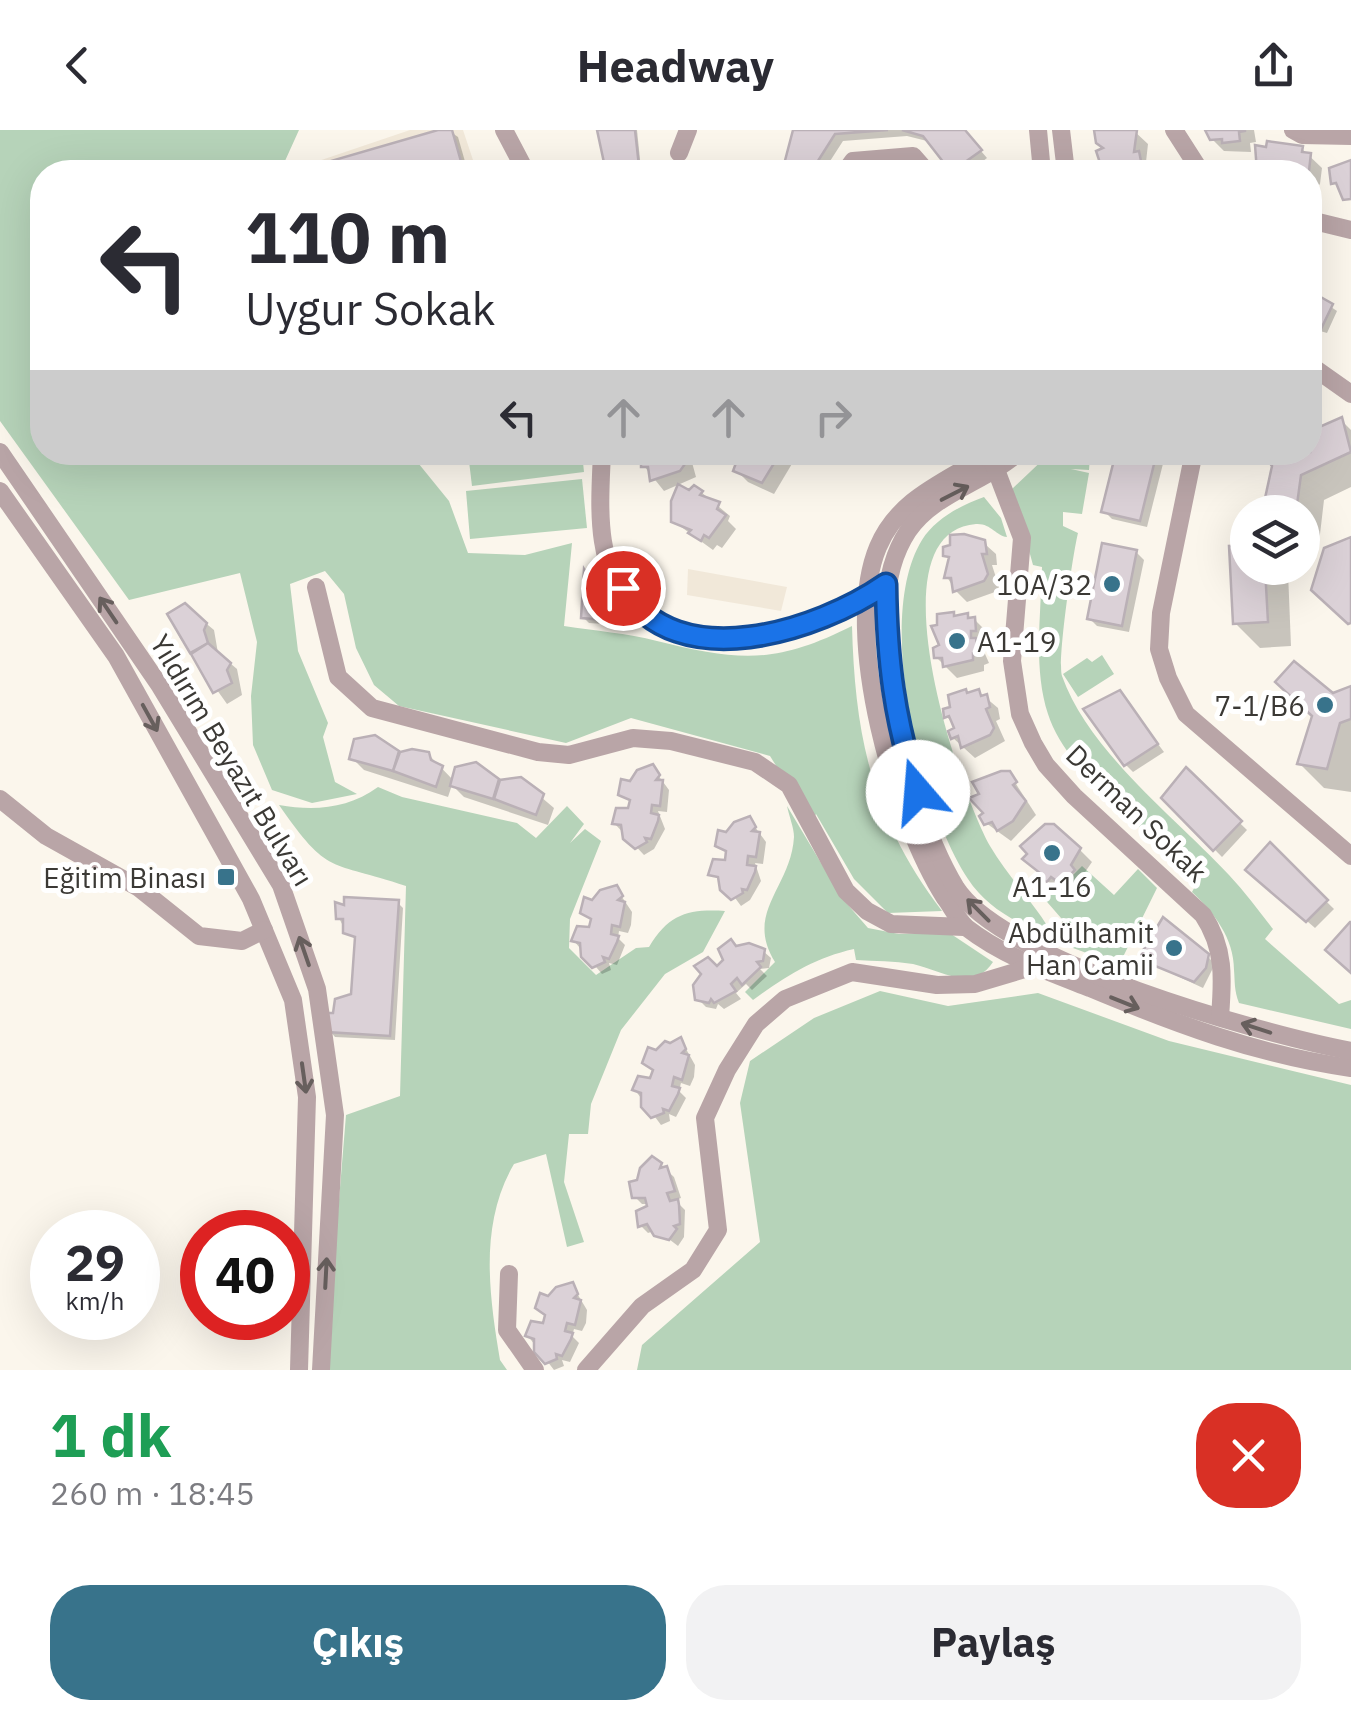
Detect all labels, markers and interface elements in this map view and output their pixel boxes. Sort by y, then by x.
text: Headway [577,36,774,94]
icon: back [50,38,105,93]
icon: share [1246,38,1301,93]
text: 110 m [245,191,450,282]
icon: left [80,200,210,330]
text: Uygur Sokak [245,279,495,337]
icon: left [491,390,546,445]
icon: ahead [596,390,651,445]
icon: ahead [701,390,756,445]
icon: right [806,390,861,445]
one-way arrow [940,483,969,502]
map controls [1230,495,1320,585]
button: layers [1230,495,1320,585]
pin [581,546,666,631]
icon: arrive [596,561,651,616]
place label: 10A/32 [996,566,1092,603]
marker: 10A/32 [1101,573,1123,595]
one-way arrow [98,596,119,624]
place label: A1-19 [977,623,1057,660]
street label: Yıldırım Beyazıt Bulvarı [142,627,322,893]
marker: A1-19 [946,630,968,652]
place label: 7-1/B6 [1214,687,1305,724]
marker: 7-1/B6 [1314,694,1336,716]
one-way arrow [141,703,161,732]
street label: Derman Sokak [1058,736,1216,890]
position arrow [866,740,970,844]
marker: A1-16 [1041,842,1063,864]
place label: Eğitim Binası [43,859,206,896]
marker: Eğitim Binası [215,866,237,888]
place label: A1-16 [1012,868,1092,905]
one-way arrow [966,899,990,923]
place label: Abdülhamit Han Camii [1008,914,1154,983]
one-way arrow [293,936,311,968]
marker: Abdülhamit Han Camii [1163,937,1185,959]
one-way arrow [1109,995,1140,1013]
one-way arrow [1241,1018,1273,1036]
one-way arrow [296,1061,314,1093]
speed limit sign: 40 [180,1210,310,1340]
text: 29 [65,1230,125,1295]
one-way arrow [317,1257,336,1289]
text: km/h [66,1284,124,1317]
text: 1 dk [50,1395,171,1474]
button: close [1196,1403,1301,1508]
text: 260 m · 18:45 [50,1472,255,1514]
button: Çıkış [50,1585,666,1700]
button: Paylaş [686,1585,1301,1700]

